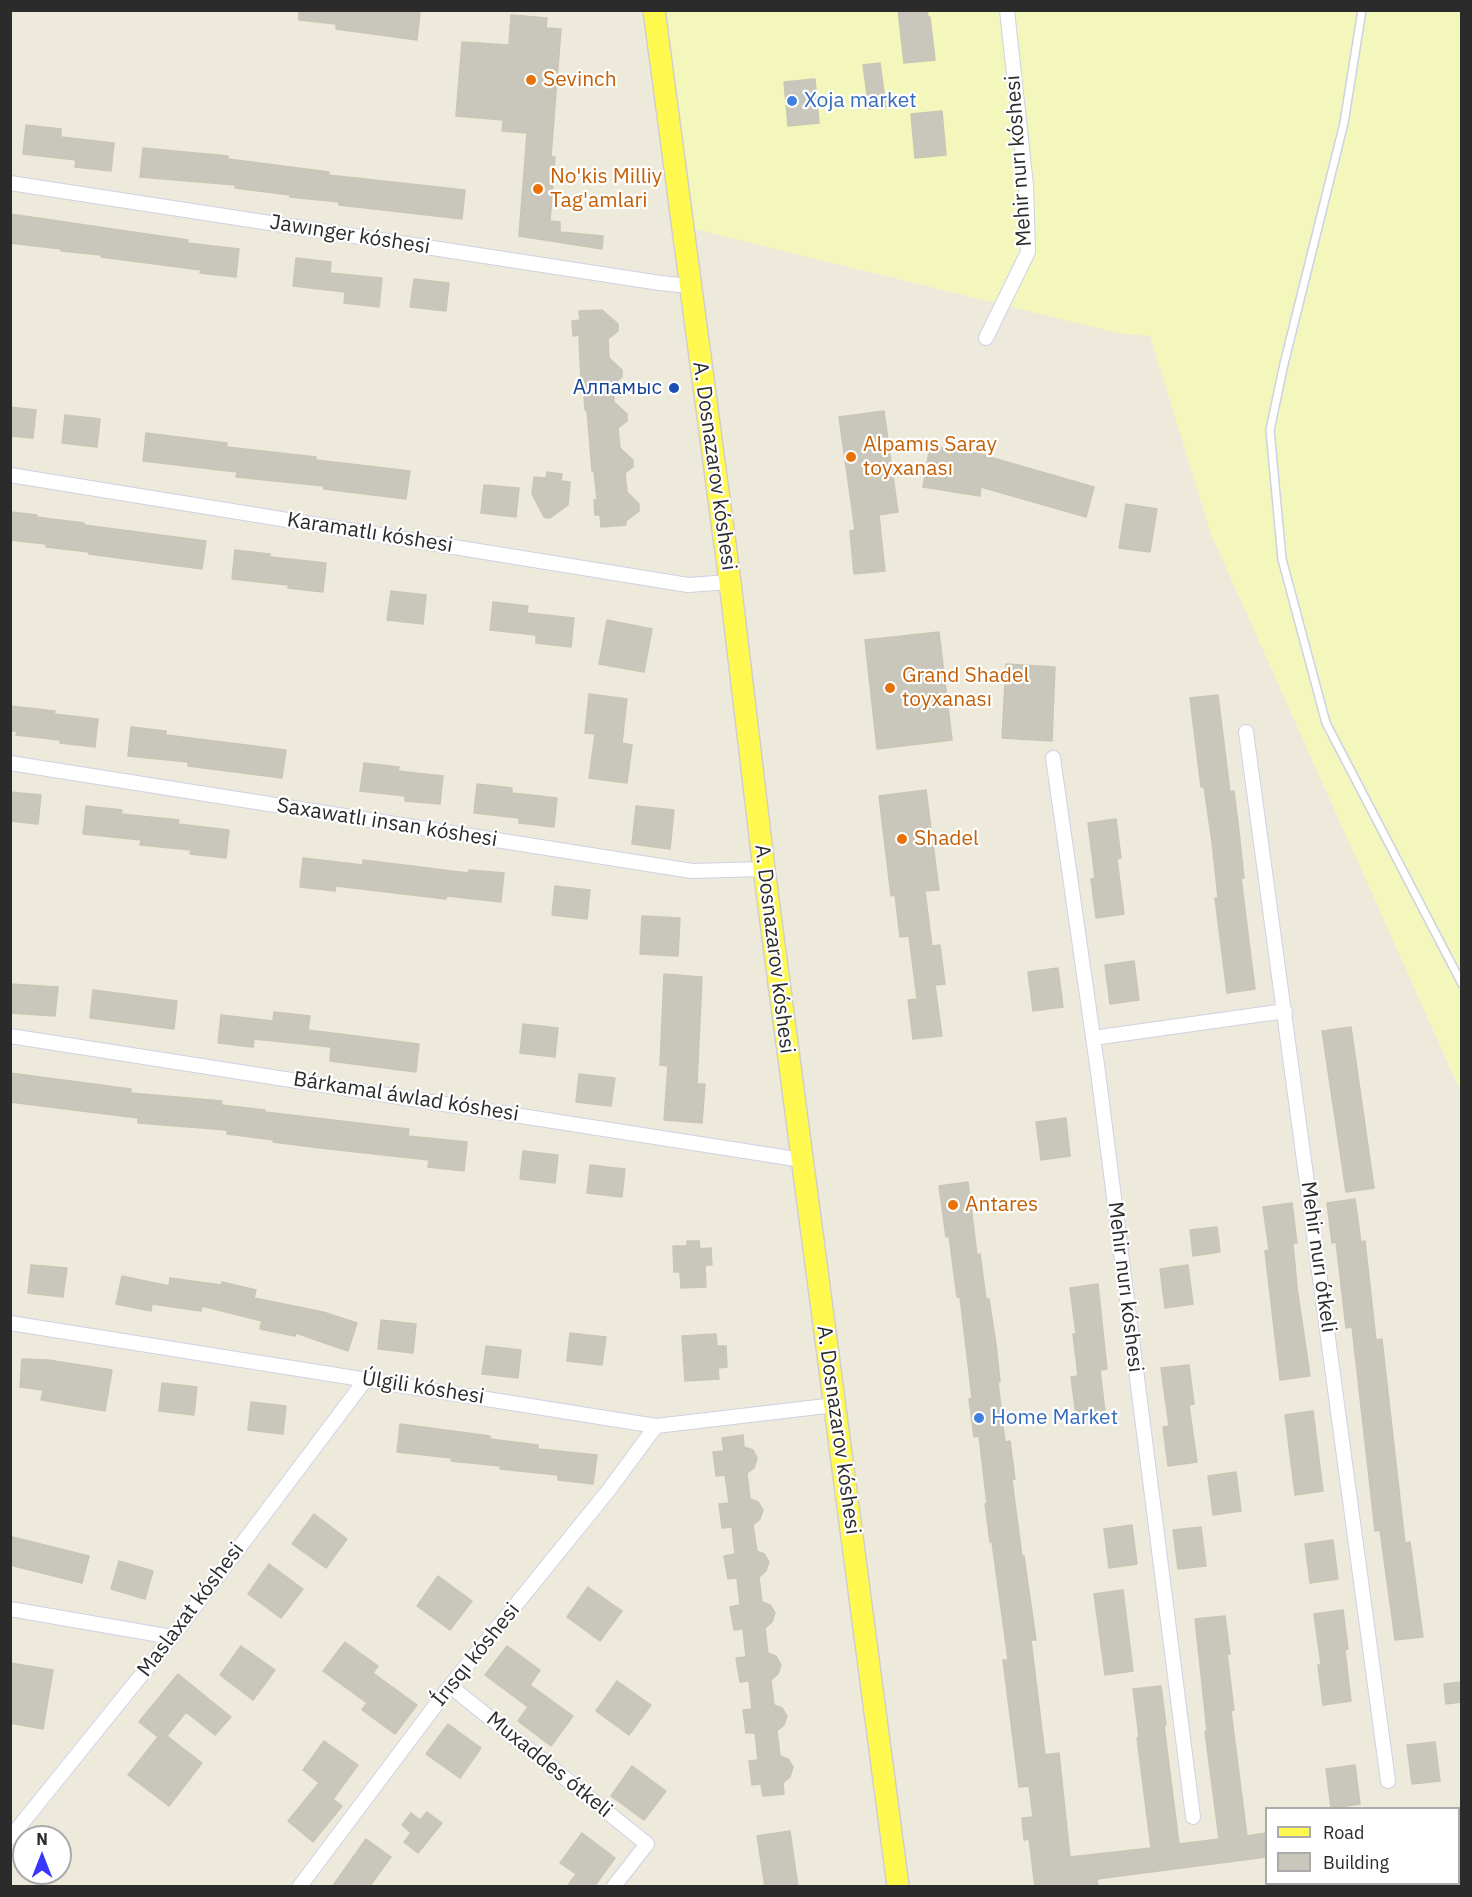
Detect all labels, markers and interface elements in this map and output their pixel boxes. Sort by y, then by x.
place label: Sevinch [543,67,617,93]
marker: Sevinch [524,73,538,87]
street label: Mehir nurı kóshesi [1000,74,1038,248]
place label: Xoja market [804,88,917,114]
marker: Xoja market [785,94,799,108]
place label: No'kis Milliy Tag'amlari [550,164,662,214]
marker: No'kis Milliy Tag'amlari [531,182,545,196]
street label: Jawınger kóshesi [268,210,432,260]
street label: A. Dosnazarov kóshesi [687,360,741,572]
place label: Алпамыс [573,375,662,401]
marker: Алпамыс [667,381,681,395]
place label: Alpamıs Saray toyxanası [863,432,997,482]
marker: Alpamıs Saray toyxanası [844,450,858,464]
street label: Karamatlı kóshesi [285,507,455,559]
place label: Grand Shadel toyxanası [902,663,1029,713]
marker: Grand Shadel toyxanası [883,681,897,695]
street label: Saxawatlı insan kóshesi [275,793,499,853]
place label: Shadel [914,826,979,852]
marker: Shadel [895,832,909,846]
street label: A. Dosnazarov kóshesi [749,843,799,1055]
street label: Bárkamal áwlad kóshesi [291,1067,521,1127]
street label: Mehir nurı ótkeli [1295,1180,1341,1334]
place label: Antares [965,1192,1038,1218]
marker: Antares [946,1198,960,1212]
street label: Mehir nurı kóshesi [1102,1200,1148,1374]
street label: A. Dosnazarov kóshesi [811,1324,865,1536]
street label: Úlgili kóshesi [360,1366,486,1410]
place label: Home Market [991,1405,1118,1431]
marker: Home Market [972,1411,986,1425]
street label: Maslaxat kóshesi [132,1538,250,1682]
street label: Írısqı kóshesi [427,1598,525,1712]
street label: Muxaddes ótkeli [481,1707,617,1823]
legend [1265,1807,1460,1885]
text: Road [1323,1821,1364,1844]
north arrow [12,1825,72,1885]
text: N [36,1829,48,1849]
text: Building [1323,1851,1389,1874]

